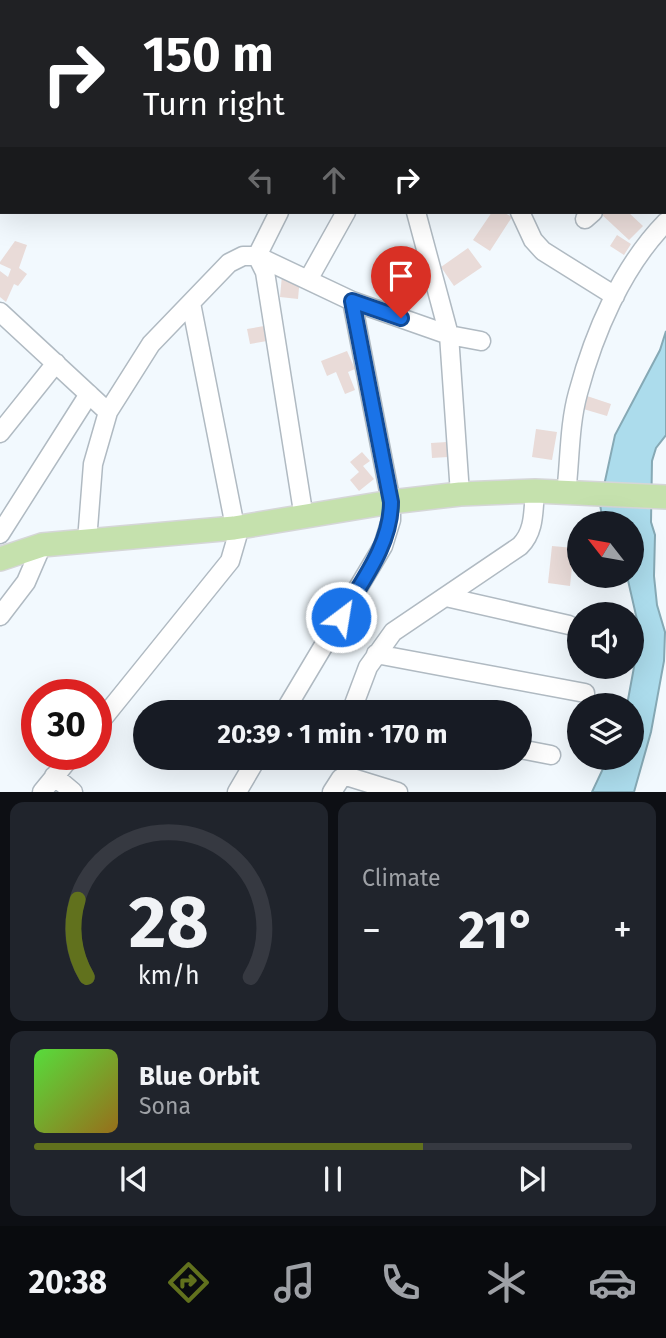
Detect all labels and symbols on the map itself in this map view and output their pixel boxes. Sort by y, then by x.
pin [371,246,431,318]
north arrow [567,511,644,588]
position arrow [304,580,378,654]
speed limit sign: 30 [21,679,112,770]

